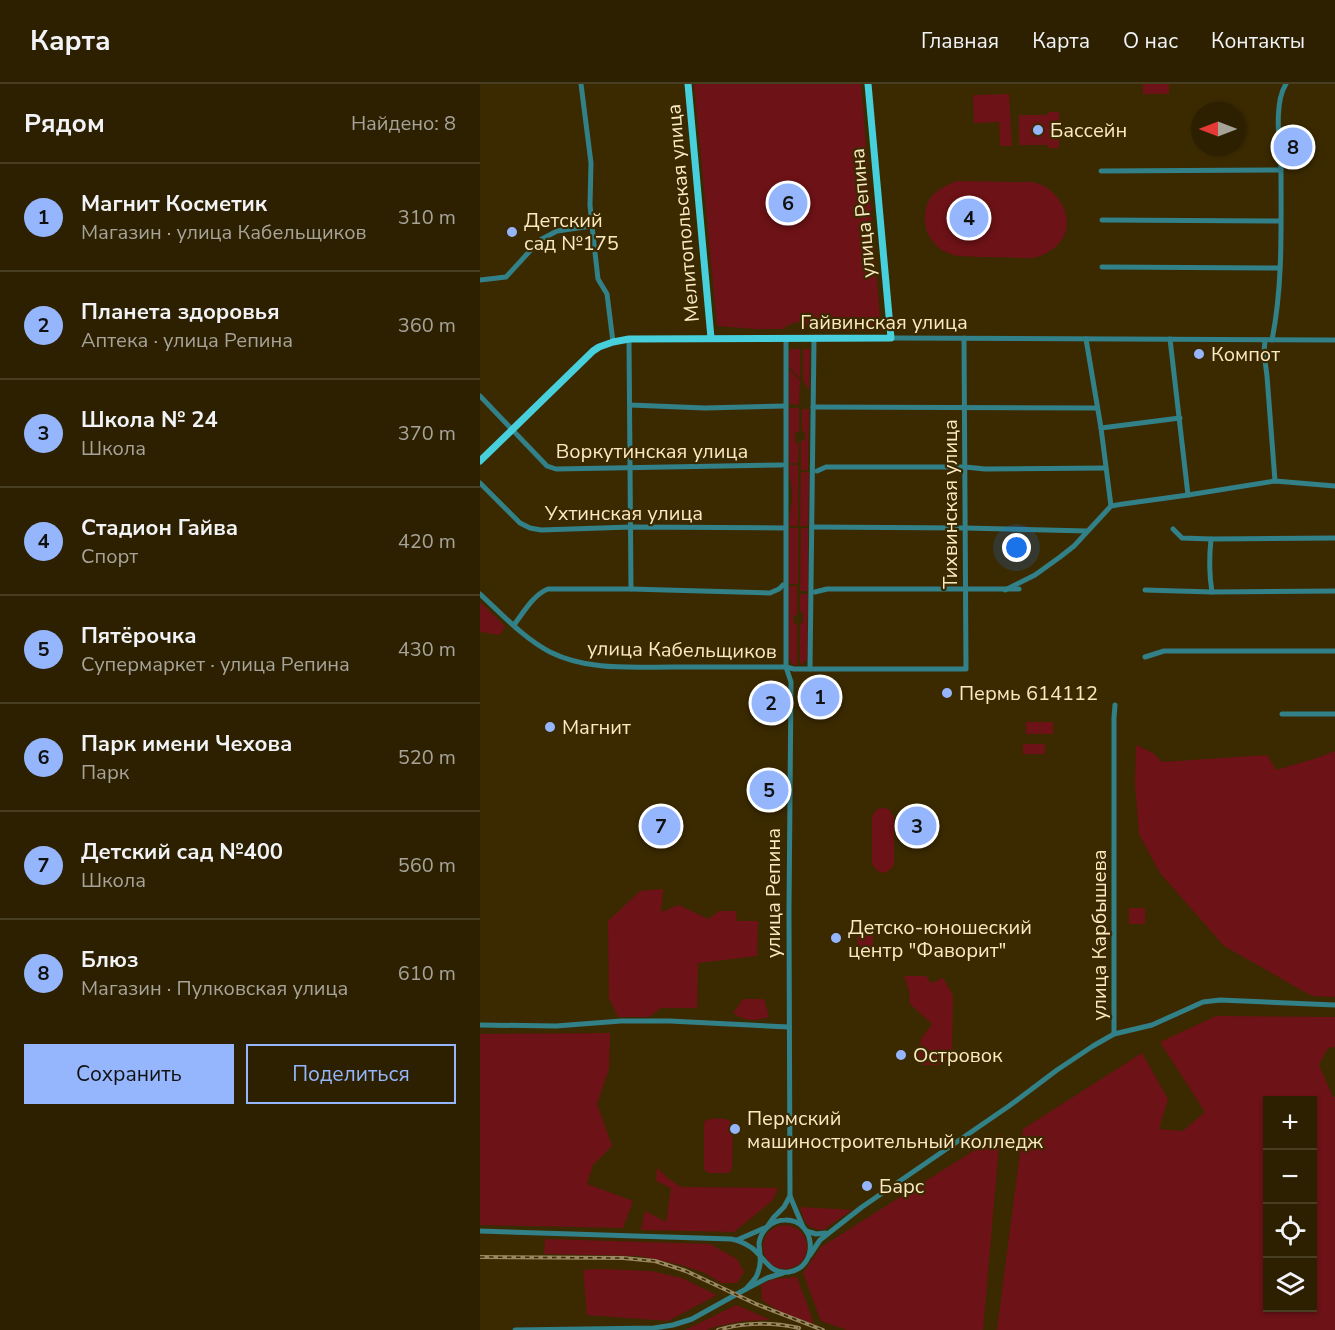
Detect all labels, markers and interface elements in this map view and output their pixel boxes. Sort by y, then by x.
text: Карта [30,22,111,60]
text: Главная [921,27,999,55]
text: Карта [1032,27,1090,55]
text: О нас [1123,27,1178,55]
text: Контакты [1211,27,1305,55]
north arrow [1191,102,1245,156]
street label: Мелитопольская улица [660,103,706,323]
text: Рядом [24,106,105,141]
text: Найдено: 8 [351,110,456,137]
place label: Бассейн [1050,117,1127,144]
marker: Бассейн [1031,123,1045,137]
pin: 8 [1274,124,1312,170]
street label: улица Репина [844,147,882,279]
pin: 6 [768,180,808,226]
text: Магнит Косметик [81,189,267,219]
pin: 4 [950,196,988,240]
text: 1 [38,204,50,231]
text: 310 m [398,204,456,231]
place label: Детский сад №175 [524,207,619,257]
text: Магазин · улица Кабельщиков [81,219,366,246]
marker: Детский сад №175 [505,225,519,239]
text: Планета здоровья [81,297,280,327]
street label: Гайвинская улица [800,309,968,336]
text: 2 [38,312,50,339]
text: 360 m [398,312,456,339]
text: Аптека · улица Репина [81,327,293,354]
place label: Компот [1211,341,1280,368]
marker: Компот [1192,347,1206,361]
text: Школа № 24 [81,405,218,435]
street label: Тихвинская улица [937,419,964,589]
text: 3 [38,420,50,447]
text: 370 m [398,420,456,447]
text: Школа [81,435,146,462]
street label: Воркутинская улица [556,438,748,465]
street label: Ухтинская улица [544,500,703,527]
text: Стадион Гайва [81,513,238,543]
text: 4 [38,528,50,555]
text: 420 m [398,528,456,555]
your location [1002,533,1031,562]
text: Спорт [81,543,138,570]
text: Пятёрочка [81,621,197,651]
street label: улица Кабельщиков [587,635,777,665]
text: 5 [38,636,50,663]
text: 430 m [398,636,456,663]
text: Супермаркет · улица Репина [81,651,350,678]
pin: 1 [800,674,840,720]
pin: 2 [752,680,790,726]
place label: Пермь 614112 [959,680,1098,707]
marker: Пермь 614112 [940,686,954,700]
place label: Магнит [562,714,631,741]
marker: Магнит [543,720,557,734]
text: Парк имени Чехова [81,729,292,759]
text: 6 [38,744,50,771]
text: 520 m [398,744,456,771]
text: Парк [81,759,129,786]
pin: 5 [750,768,788,812]
pin: 7 [642,804,681,848]
pin: 3 [898,804,936,848]
street label: улица Репина [760,828,787,958]
text: Детский сад №400 [81,837,283,867]
street label: улица Карбышева [1086,850,1113,1020]
text: 7 [38,852,50,879]
text: 560 m [398,852,456,879]
text: Школа [81,867,146,894]
place label: Детско-юношеский центр "Фаворит" [848,914,1032,964]
marker: Детско-юношеский центр "Фаворит" [829,931,843,945]
text: Блюз [81,945,138,975]
text: 8 [38,960,50,987]
text: 610 m [398,960,456,987]
text: Магазин · Пулковская улица [81,975,348,1002]
place label: Островок [913,1042,1003,1069]
button: Сохранить [24,1044,234,1104]
button: Поделиться [246,1044,456,1104]
marker: Островок [894,1048,908,1062]
map controls [1263,1096,1317,1312]
button: + [1263,1096,1317,1150]
place label: Пермский машиностроительный колледж [747,1105,1043,1155]
marker: Пермский машиностроительный колледж [728,1122,742,1136]
button: − [1263,1150,1317,1204]
place label: Барс [879,1173,924,1200]
marker: Барс [860,1179,874,1193]
button: locate [1263,1204,1317,1258]
button: layers [1263,1258,1317,1312]

